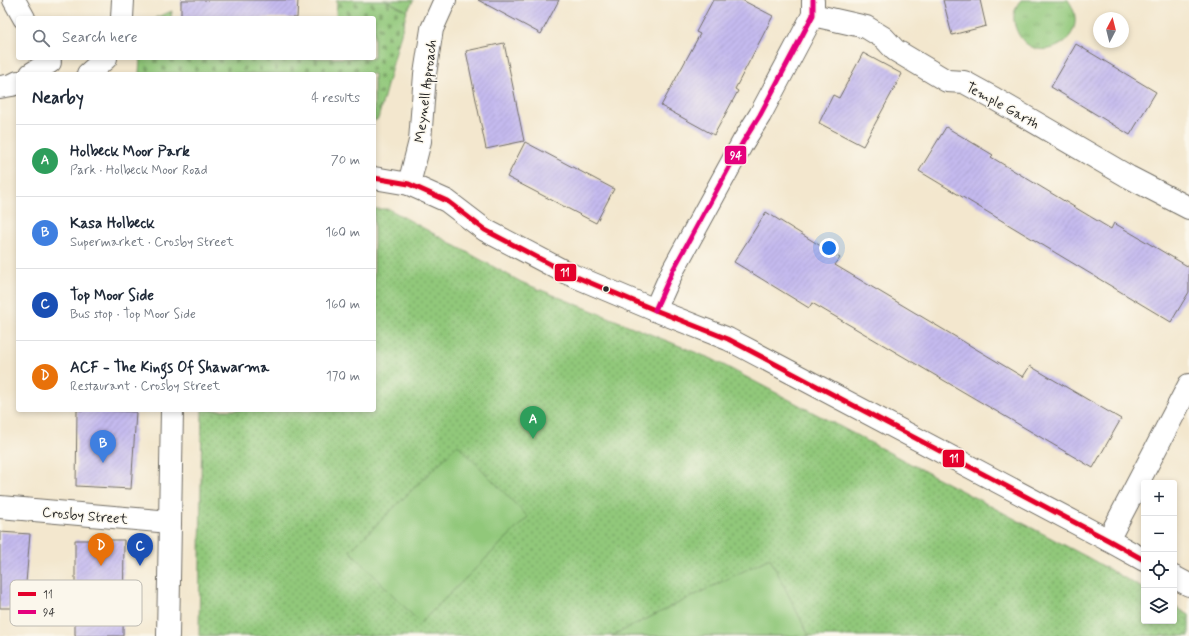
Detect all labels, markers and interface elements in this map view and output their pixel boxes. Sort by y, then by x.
north arrow [1093,12,1129,48]
search box [16,16,376,60]
icon: search [30,27,52,49]
text: Search here [62,28,138,48]
street label: Meynell Approach [411,38,442,144]
street label: Temple Garth [963,78,1043,134]
text: Nearby [32,87,84,109]
text: 4 results [311,90,360,107]
text: Holbeck Moor Park [70,142,190,162]
line badge: 94 [724,145,747,165]
text: 94 [730,149,742,163]
text: A [41,152,49,169]
text: 70 m [331,152,360,169]
text: Park · Holbeck Moor Road [70,162,208,179]
text: Kasa Holbeck [70,214,155,234]
text: B [41,224,49,241]
text: 160 m [325,224,360,241]
text: Supermarket · Crosby Street [70,234,234,251]
your location [819,238,839,258]
line badge: 11 [554,263,577,282]
text: 11 [560,266,570,280]
unlabelled marker [601,284,611,294]
text: Top Moor Side [70,286,154,306]
text: C [40,296,50,313]
text: 160 m [325,296,360,313]
text: Bus stop · Top Moor Side [70,306,196,323]
text: ACF - The Kings Of Shawarma [70,358,269,378]
text: D [41,368,49,385]
text: 170 m [326,368,360,385]
text: Restaurant · Crosby Street [70,378,220,395]
pin: A [520,406,546,439]
pin: B [90,430,116,463]
line badge: 11 [942,449,965,468]
text: 11 [949,452,959,466]
map controls [1141,480,1177,624]
button: + [1141,480,1177,516]
street label: Crosby Street [41,503,129,529]
button: − [1141,516,1177,552]
pin: D [88,533,114,566]
pin: C [127,533,153,566]
button: locate [1141,552,1177,588]
legend [10,580,142,626]
text: 11 [43,588,53,602]
button: layers [1141,588,1177,624]
text: 94 [43,606,55,620]

